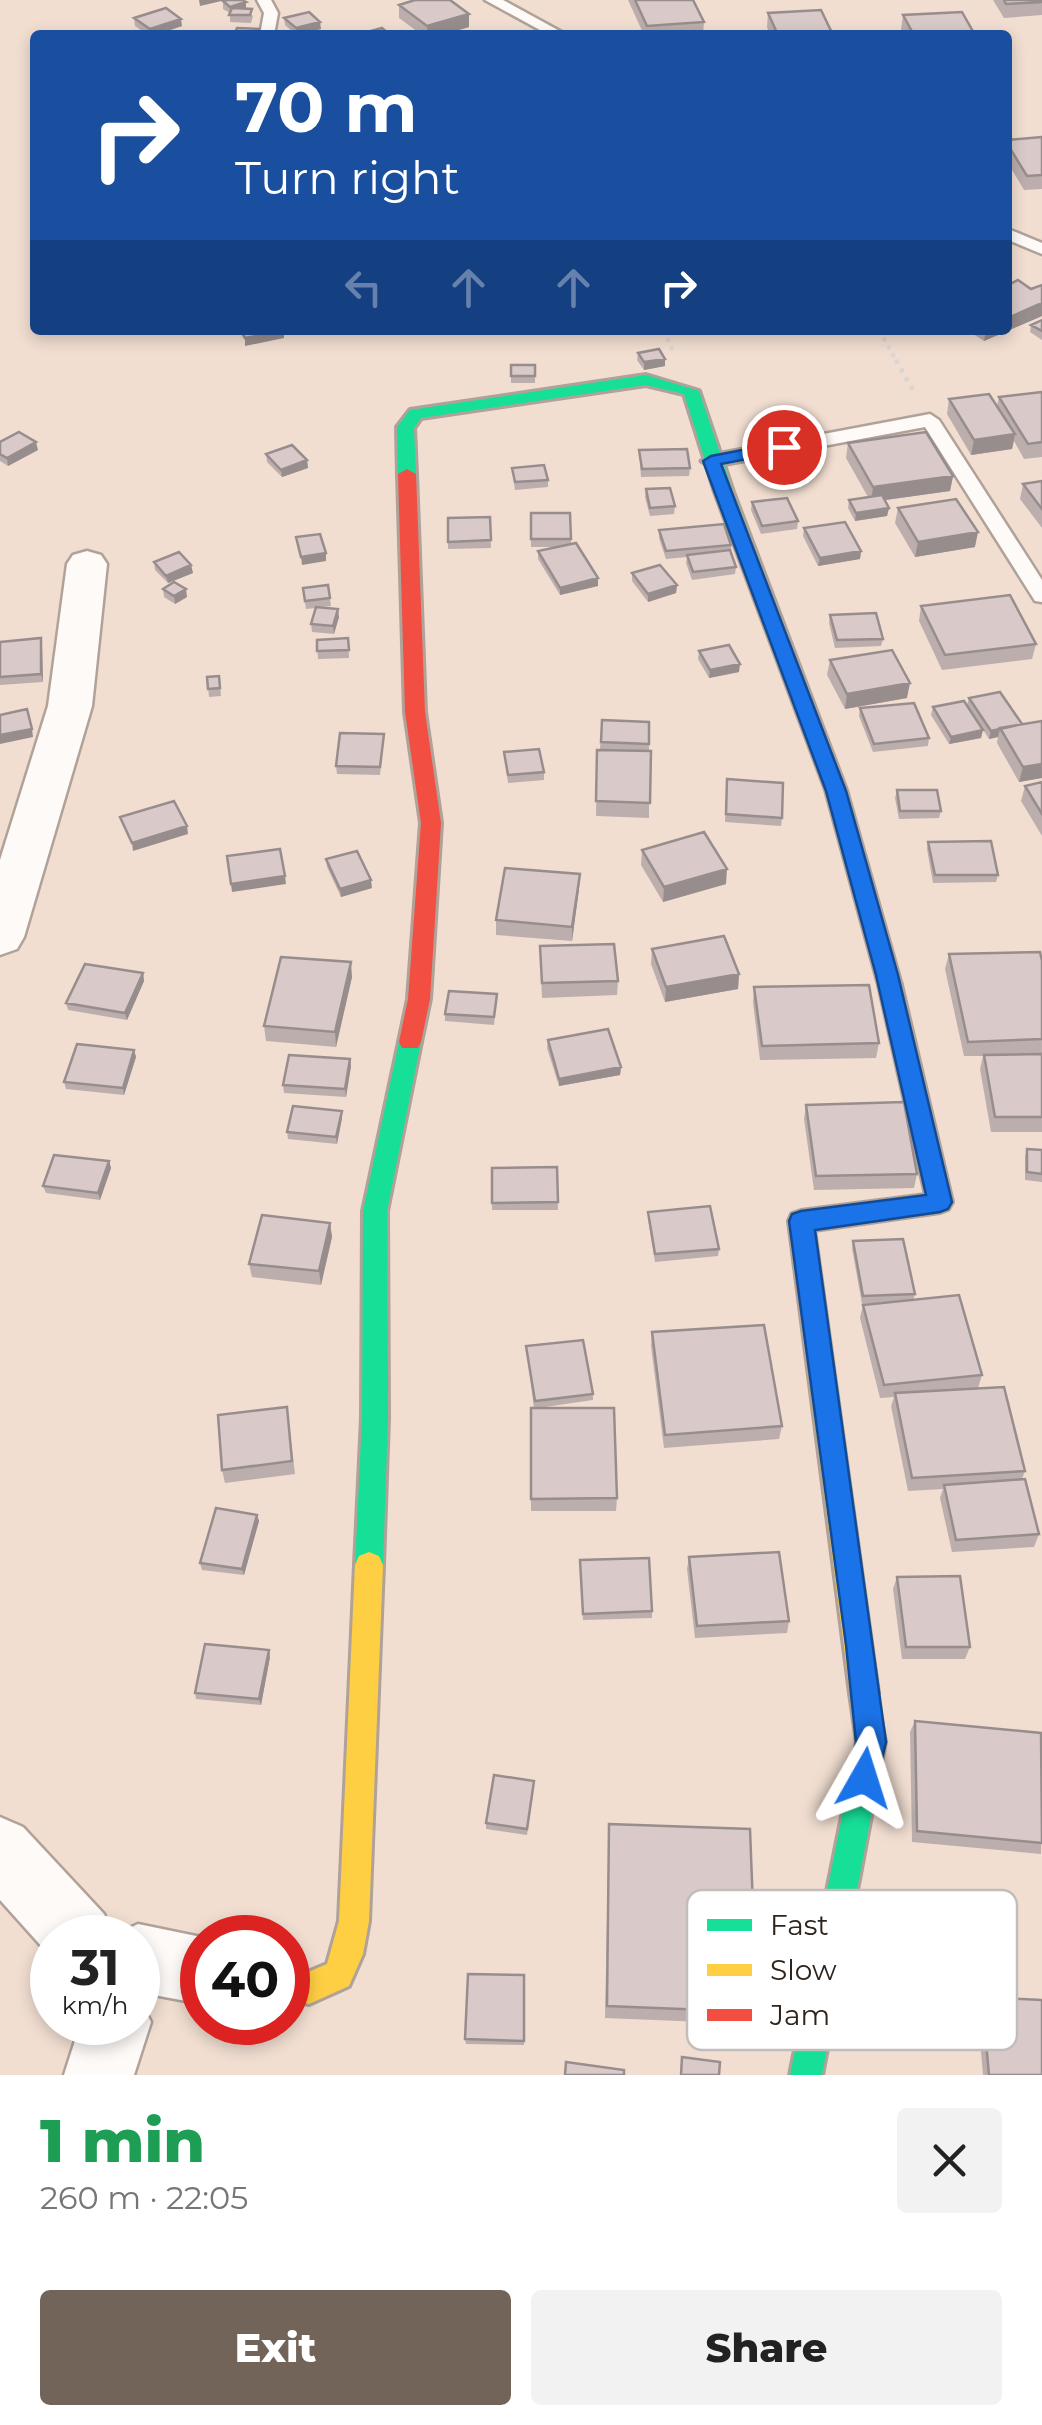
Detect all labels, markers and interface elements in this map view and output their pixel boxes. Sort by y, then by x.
text: 70 m [235,64,418,150]
icon: right [70,70,200,200]
text: Turn right [235,150,460,205]
icon: left [336,260,391,315]
icon: ahead [441,260,496,315]
icon: ahead [546,260,601,315]
icon: right [651,260,706,315]
pin [742,405,827,490]
icon: arrive [757,420,812,475]
position arrow [812,1726,916,1830]
legend [687,1890,1017,2050]
text: Fast [770,1908,829,1942]
speed limit sign: 40 [180,1915,310,2045]
text: 31 [70,1937,120,1998]
text: Slow [770,1953,837,1987]
text: km/h [62,1990,128,2020]
text: Jam [769,1998,830,2032]
text: 1 min [40,2104,205,2177]
button: close [897,2108,1002,2213]
text: 260 m · 22:05 [40,2178,248,2217]
button: Exit [40,2290,511,2405]
button: Share [531,2290,1002,2405]

